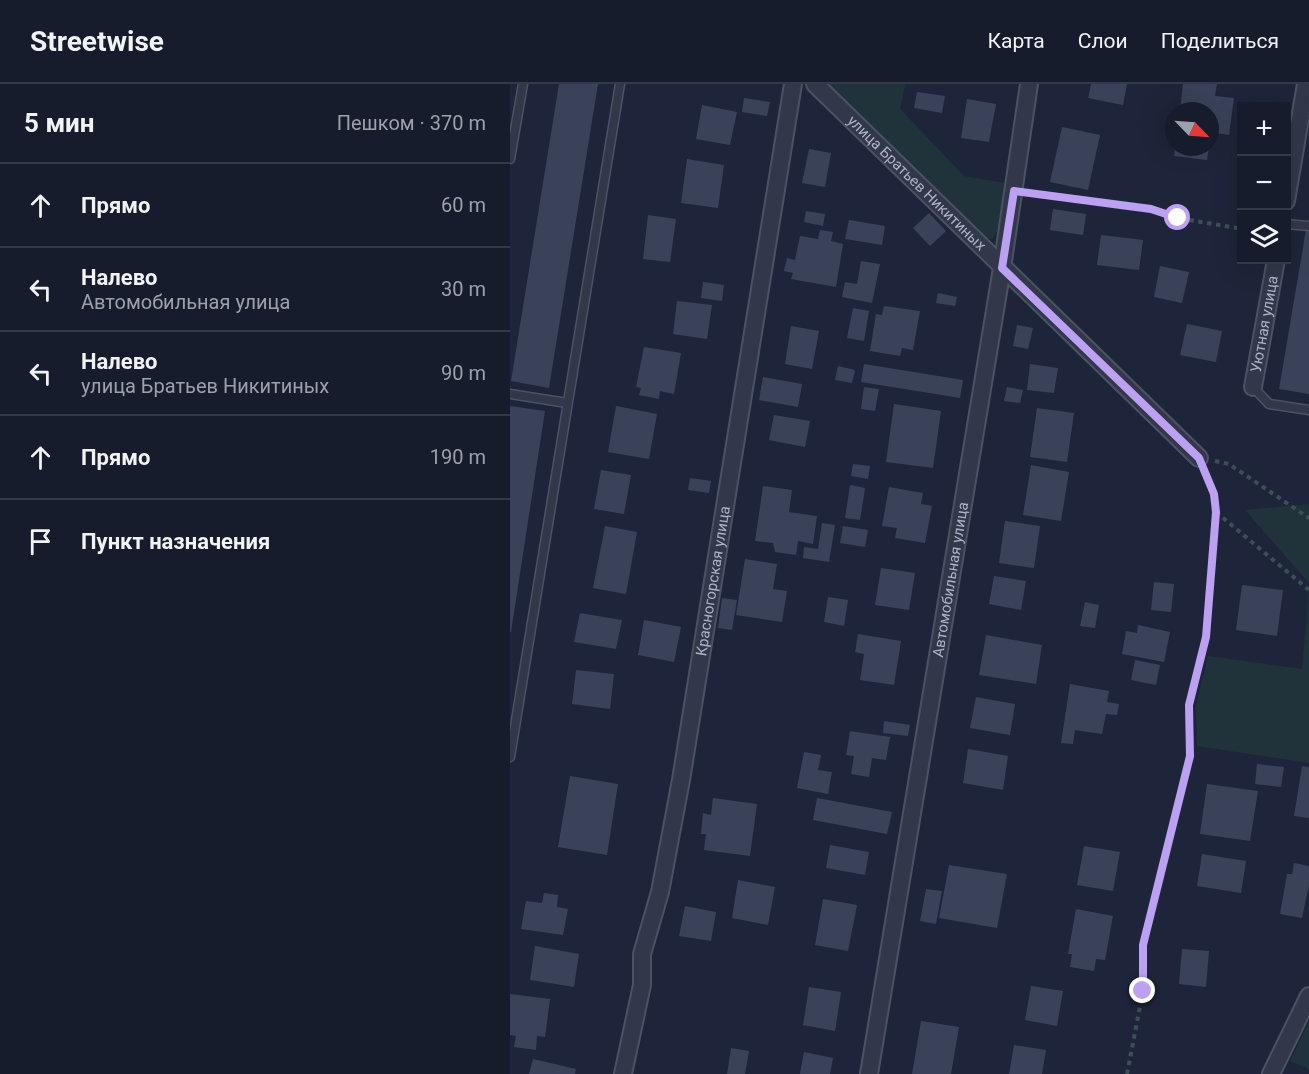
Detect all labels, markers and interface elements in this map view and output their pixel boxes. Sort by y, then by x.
text: Streetwise [30,25,164,58]
text: Карта [988,29,1045,53]
text: Слои [1078,29,1128,53]
text: Поделиться [1161,29,1279,53]
north arrow [1165,102,1219,156]
map controls [1237,102,1291,264]
button: + [1237,102,1291,156]
text: 5 мин [24,108,95,138]
text: Пешком · 370 m [337,111,486,135]
street label: улица Братьев Никитиных [844,112,990,255]
button: − [1237,156,1291,210]
icon: ahead [24,189,57,222]
text: Прямо [81,193,150,218]
text: 60 m [441,193,486,217]
route start [1164,204,1190,230]
button: layers [1237,210,1291,264]
text: Налево [81,265,158,290]
icon: left [24,273,57,306]
street label: Уютная улица [1247,274,1282,374]
text: 30 m [441,277,486,301]
text: Автомобильная улица [81,290,290,314]
text: Налево [81,349,158,374]
icon: left [24,357,57,390]
text: 90 m [441,361,486,385]
text: улица Братьев Никитиных [81,374,329,398]
icon: ahead [24,441,57,474]
text: Прямо [81,445,150,470]
text: 190 m [430,445,486,469]
street label: Автомобильная улица [929,501,972,659]
street label: Красногорская улица [692,505,734,657]
icon: arrive [24,525,57,558]
text: Пункт назначения [81,529,270,554]
route end [1129,977,1155,1003]

